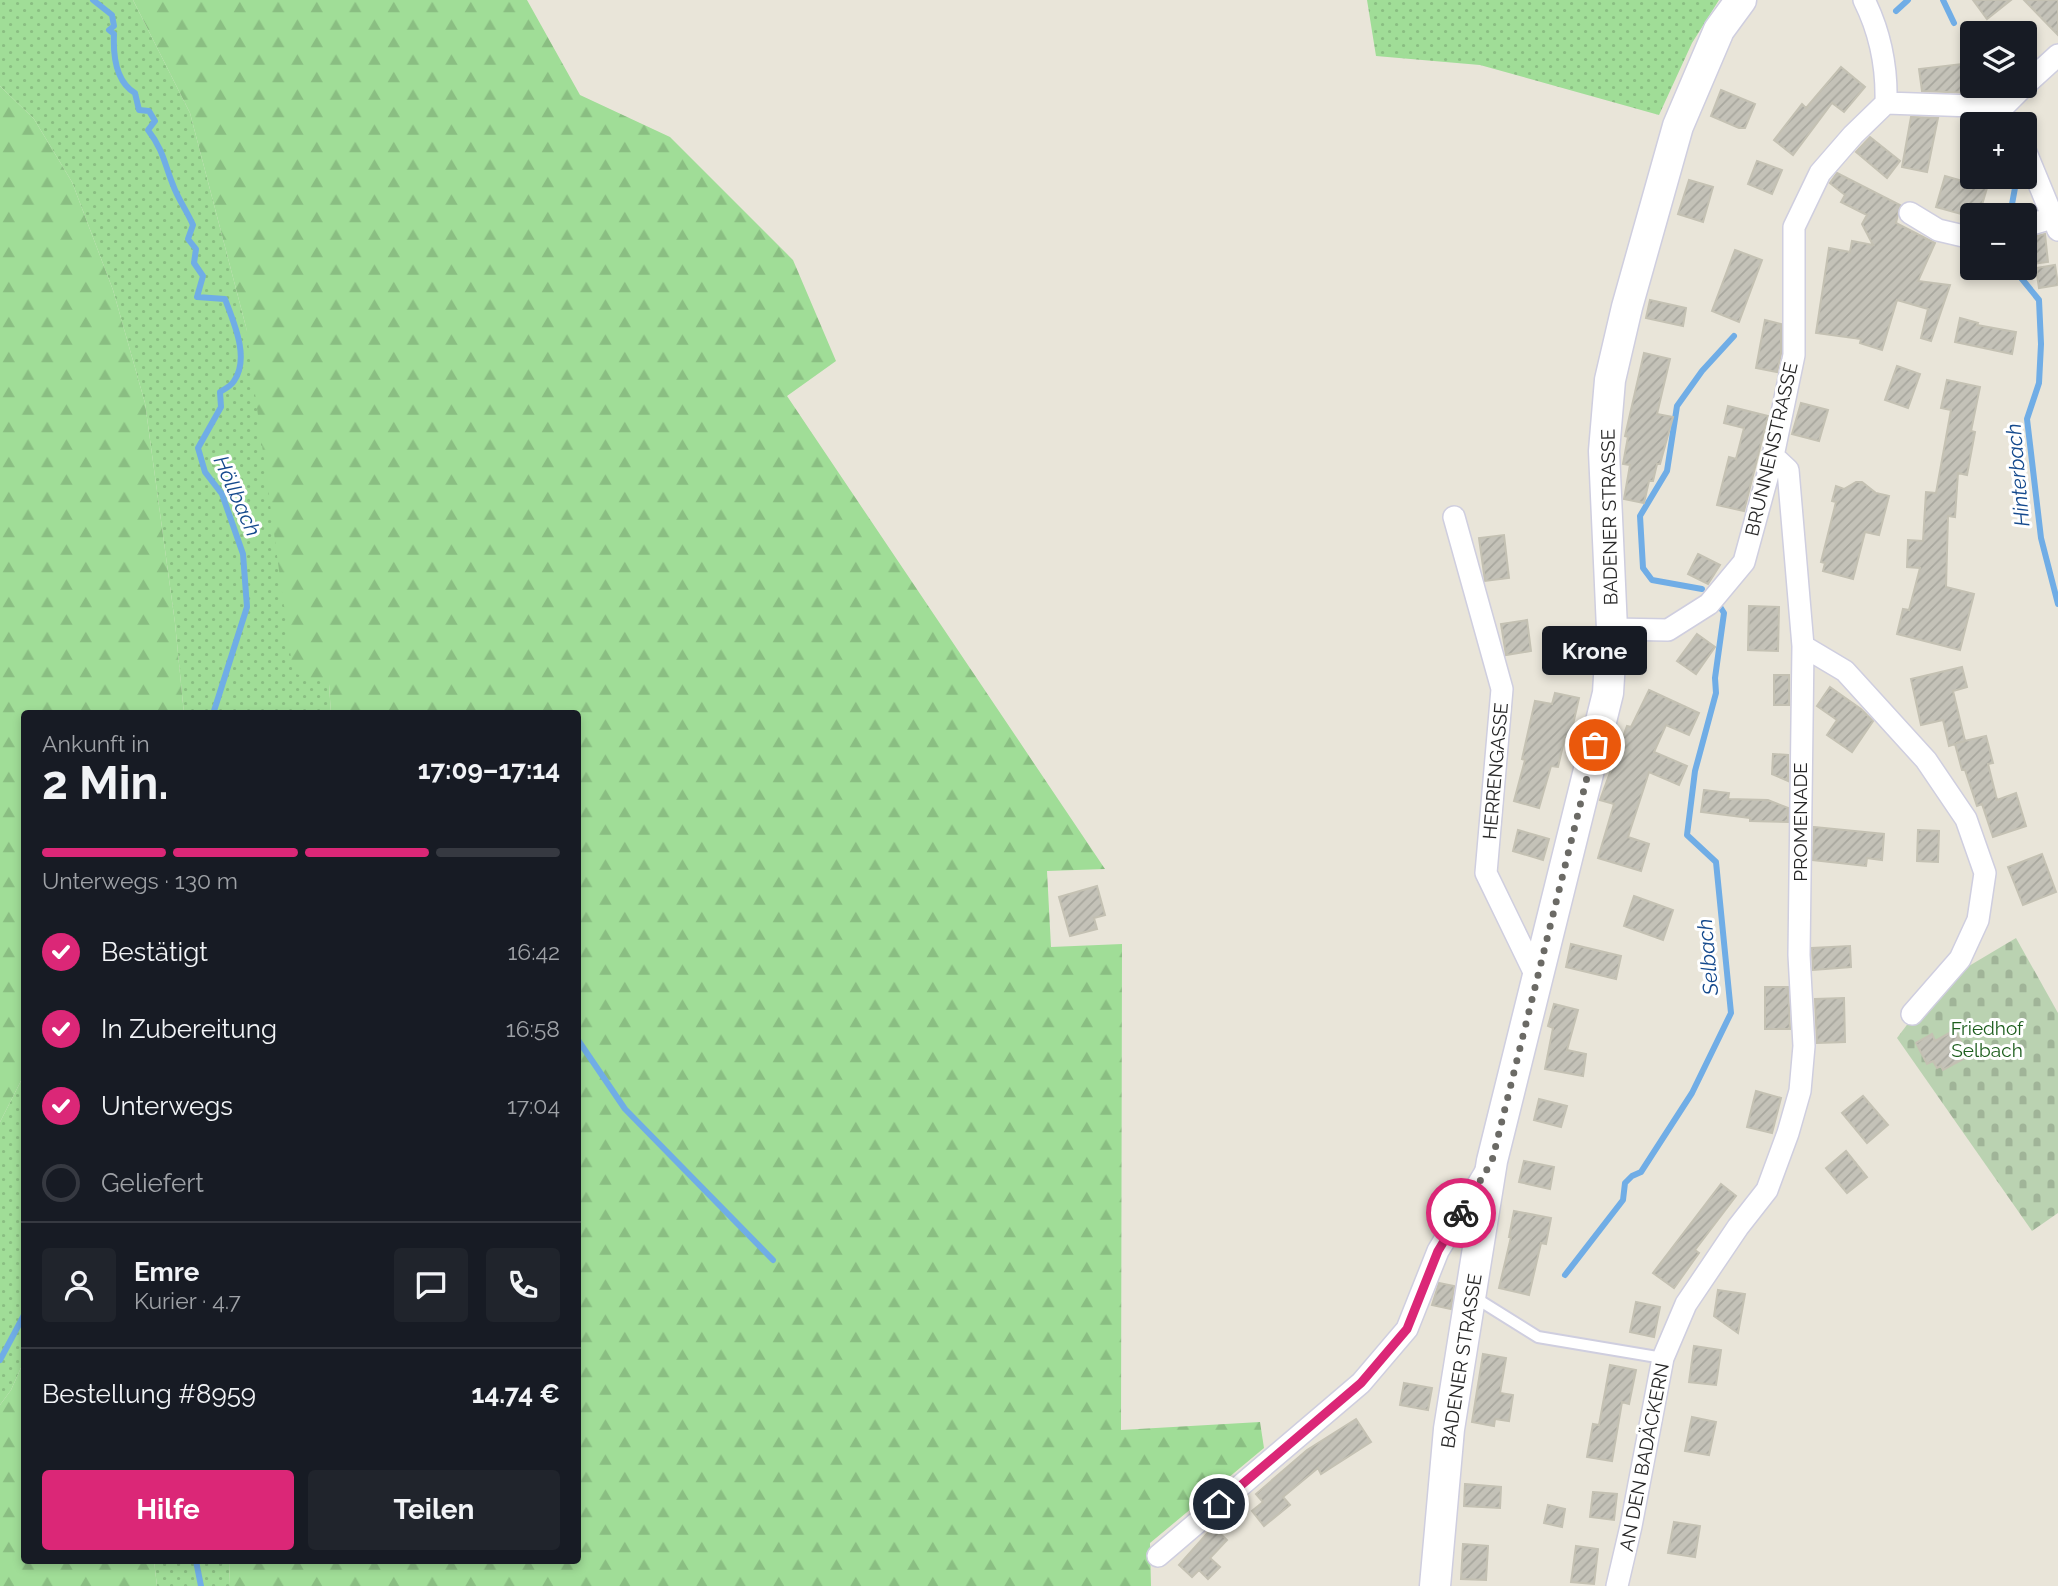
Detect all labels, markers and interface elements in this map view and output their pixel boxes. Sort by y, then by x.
map controls [1960,21,2037,280]
button: layers [1960,21,2037,98]
button: + [1960,112,2037,189]
button: − [1960,203,2037,280]
street label: BRUNNENSTRASSE [1740,360,1802,538]
water label: Hinterbach [2001,422,2034,528]
street label: BADENER STRASSE [1596,429,1622,605]
water label: Höllbach [209,452,266,540]
callout: Krone [1542,626,1648,675]
text: Krone [1562,637,1627,664]
street label: HERRENGASSE [1478,702,1512,840]
pin [1565,715,1625,775]
icon: bag [1576,726,1614,764]
text: Ankunft in [42,730,150,757]
text: 17:09–17:14 [418,755,560,785]
text: 2 Min. [42,756,169,810]
street label: PROMENADE [1789,762,1811,882]
text: Unterwegs · 130 m [42,867,238,894]
water label: Selbach [1692,918,1723,997]
icon: check [42,933,80,971]
text: Bestätigt [101,937,208,967]
text: 16:42 [507,938,560,965]
icon: check [42,1010,80,1048]
text: In Zubereitung [101,1014,277,1044]
text: 16:58 [506,1015,560,1042]
park label: Friedhof Selbach [1951,1017,2024,1061]
icon: check [42,1087,80,1125]
text: Unterwegs [101,1091,233,1121]
text: 17:04 [507,1092,560,1119]
text: Geliefert [101,1168,204,1198]
courier [1426,1178,1496,1248]
icon: bike [1442,1194,1480,1232]
button: person [42,1248,116,1322]
button: chat [394,1248,468,1322]
button: phone [486,1248,560,1322]
text: Emre [134,1257,199,1287]
street label: BADENER STRASSE [1436,1272,1486,1450]
text: Kurier · 4.7 [134,1287,241,1314]
street label: AN DEN BADÄCKERN [1615,1361,1673,1553]
text: Bestellung #8959 [42,1379,256,1409]
text: 14.74 € [472,1379,560,1409]
button: Hilfe [42,1470,294,1550]
button: Teilen [308,1470,560,1550]
pin [1189,1474,1249,1534]
icon: home [1200,1485,1238,1523]

